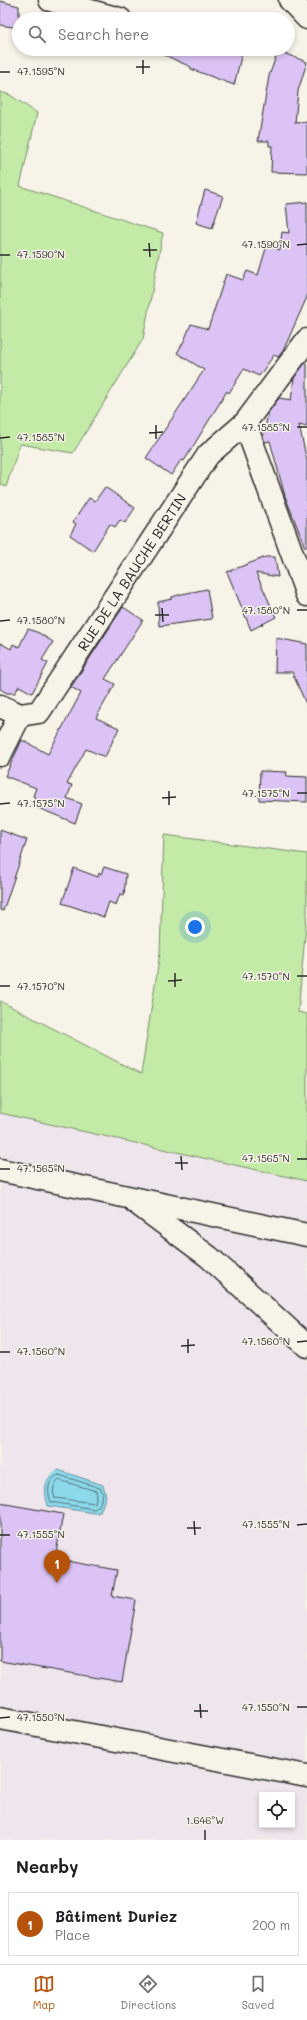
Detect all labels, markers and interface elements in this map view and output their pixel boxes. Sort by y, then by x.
search box [12,12,295,56]
icon: search [26,23,48,45]
text: Search here [58,24,149,44]
text: 47.1595°N [17,64,65,78]
text: 47.1590°N [242,237,290,251]
text: 47.1590°N [17,247,65,261]
text: 47.1585°N [242,420,290,434]
text: 47.1585°N [17,430,65,444]
street label: RUE DE LA BAUCHE BERTIN [73,489,190,654]
text: 47.1580°N [242,603,290,617]
text: 47.1580°N [17,613,65,627]
text: 47.1575°N [242,786,290,800]
text: 47.1575°N [17,796,65,810]
your location [185,917,205,937]
text: 47.1570°N [242,969,290,983]
text: 47.1570°N [17,979,65,993]
text: 47.1565°N [242,1151,290,1165]
text: 47.1565°N [17,1161,65,1175]
text: 47.1560°N [242,1334,290,1348]
text: 47.1560°N [17,1344,65,1358]
text: 47.1555°N [242,1517,290,1531]
text: 47.1555°N [17,1527,65,1541]
pin: 1 [44,1550,70,1583]
text: 47.1550°N [242,1700,290,1714]
text: 47.1550°N [17,1710,65,1724]
map controls [259,1792,295,1828]
button: locate [259,1792,295,1828]
text: 1.646°W [186,1813,224,1827]
text: Nearby [16,1855,78,1877]
text: Bâtiment Duriez [55,1906,177,1926]
text: 1 [27,1916,33,1933]
text: 200 m [252,1916,290,1933]
text: Place [55,1926,90,1943]
tab: Map [33,1973,55,2012]
tab: Directions [120,1973,176,2012]
tab: Saved [242,1973,274,2012]

